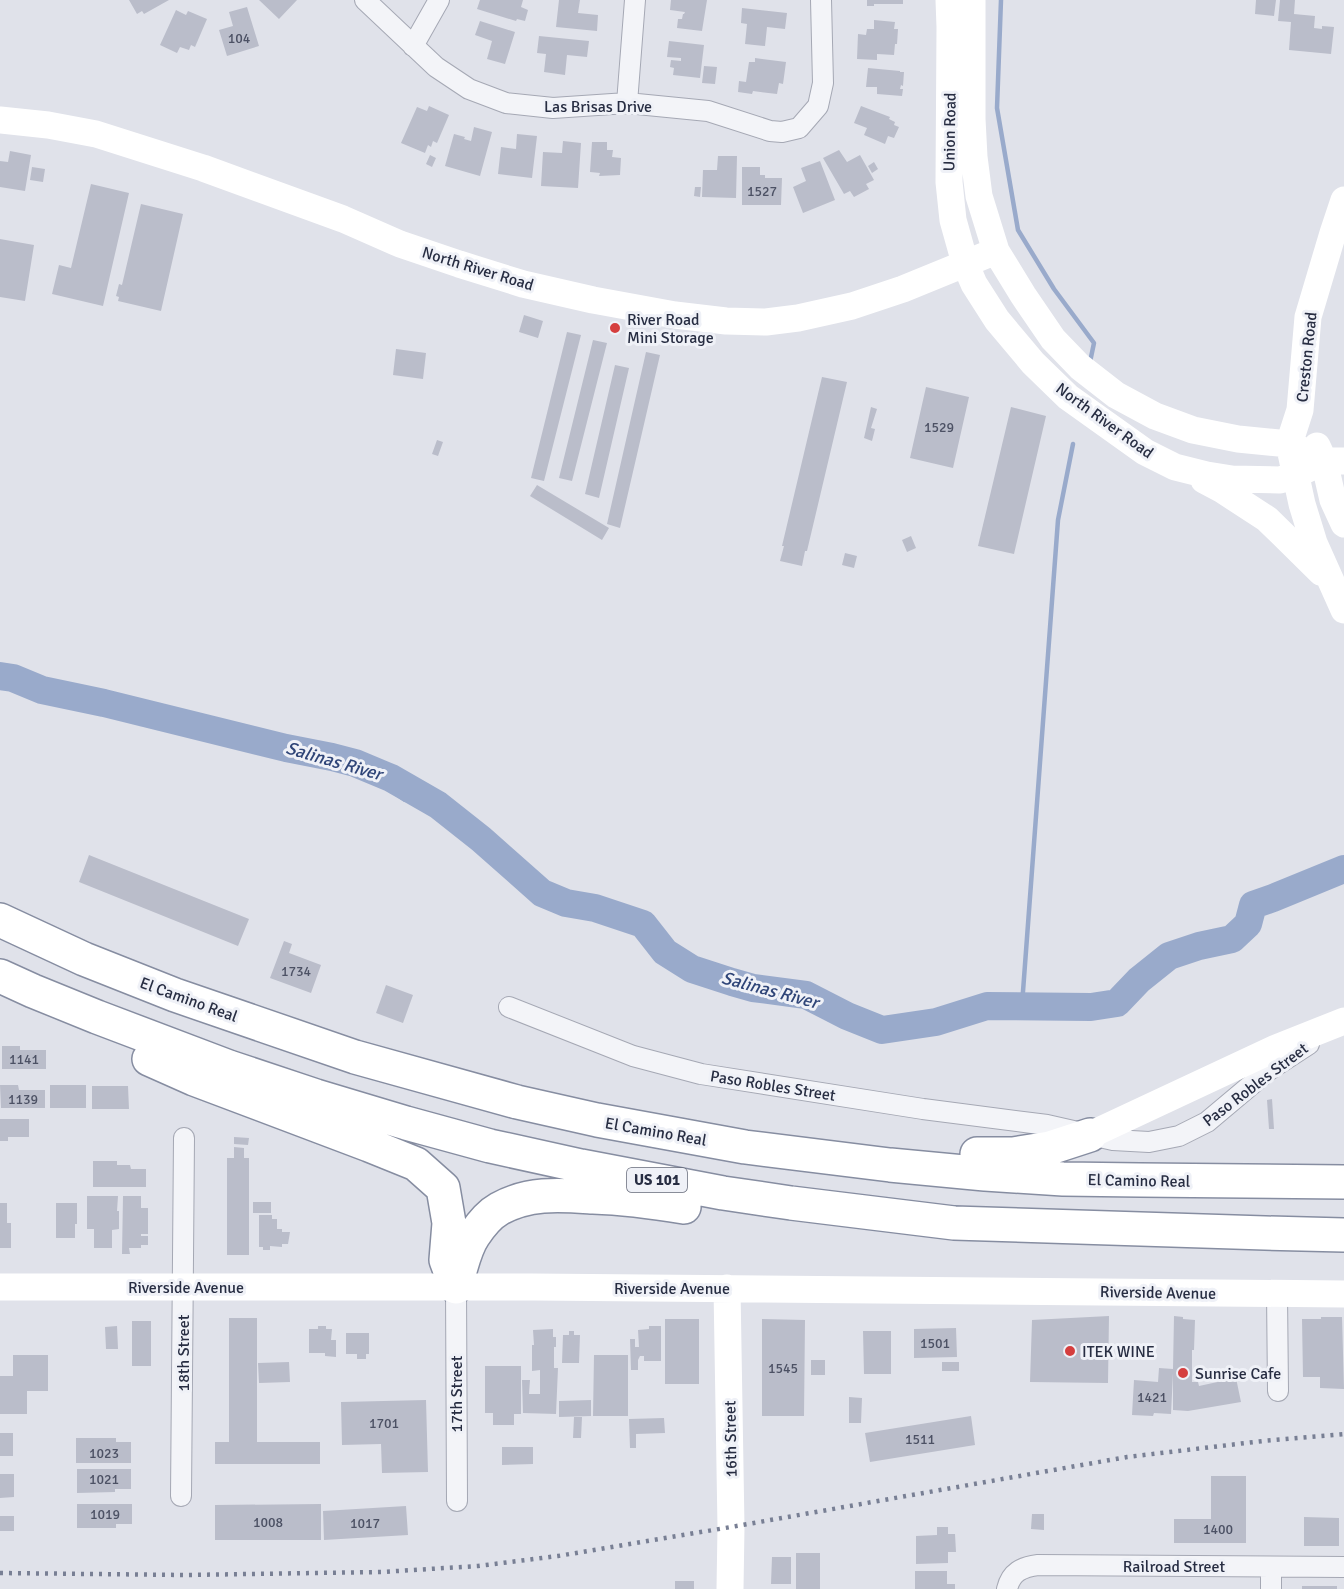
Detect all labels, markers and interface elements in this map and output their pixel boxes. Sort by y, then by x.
house number: 104 [228,30,251,47]
street label: Union Road [939,93,961,171]
street label: Las Brisas Drive [544,97,652,117]
house number: 1527 [747,183,777,200]
street label: North River Road [419,242,536,295]
place label: River Road Mini Storage [627,310,714,348]
street label: Creston Road [1292,311,1322,403]
marker: River Road Mini Storage [608,321,622,335]
street label: North River Road [1052,379,1157,463]
house number: 1529 [924,419,954,436]
water label: Salinas River [283,737,387,786]
house number: 1734 [281,963,312,980]
water label: Salinas River [719,967,823,1014]
street label: El Camino Real [137,973,241,1027]
street label: Paso Robles Street [1199,1038,1312,1131]
house number: 1141 [9,1051,39,1068]
street label: Paso Robles Street [709,1066,837,1106]
house number: 1139 [8,1091,38,1108]
street label: El Camino Real [603,1113,708,1151]
road number: US 101 [627,1168,687,1192]
street label: El Camino Real [1087,1170,1191,1192]
street label: Riverside Avenue [128,1278,244,1298]
street label: Riverside Avenue [614,1279,730,1299]
street label: Riverside Avenue [1100,1282,1216,1304]
street label: 18th Street [174,1314,194,1391]
house number: 1501 [920,1335,950,1352]
place label: ITEK WINE [1082,1342,1155,1362]
marker: ITEK WINE [1063,1344,1077,1358]
street label: 17th Street [447,1355,467,1432]
house number: 1545 [768,1360,798,1377]
place label: Sunrise Cafe [1195,1364,1281,1384]
marker: Sunrise Cafe [1176,1366,1190,1380]
house number: 1421 [1137,1389,1167,1406]
street label: 16th Street [720,1400,742,1478]
house number: 1701 [369,1415,399,1432]
house number: 1511 [905,1431,935,1448]
house number: 1023 [89,1445,119,1462]
house number: 1021 [89,1471,119,1488]
house number: 1019 [90,1506,120,1523]
house number: 1008 [253,1514,283,1531]
house number: 1017 [350,1515,380,1532]
house number: 1400 [1203,1521,1233,1538]
street label: Railroad Street [1123,1557,1226,1577]

